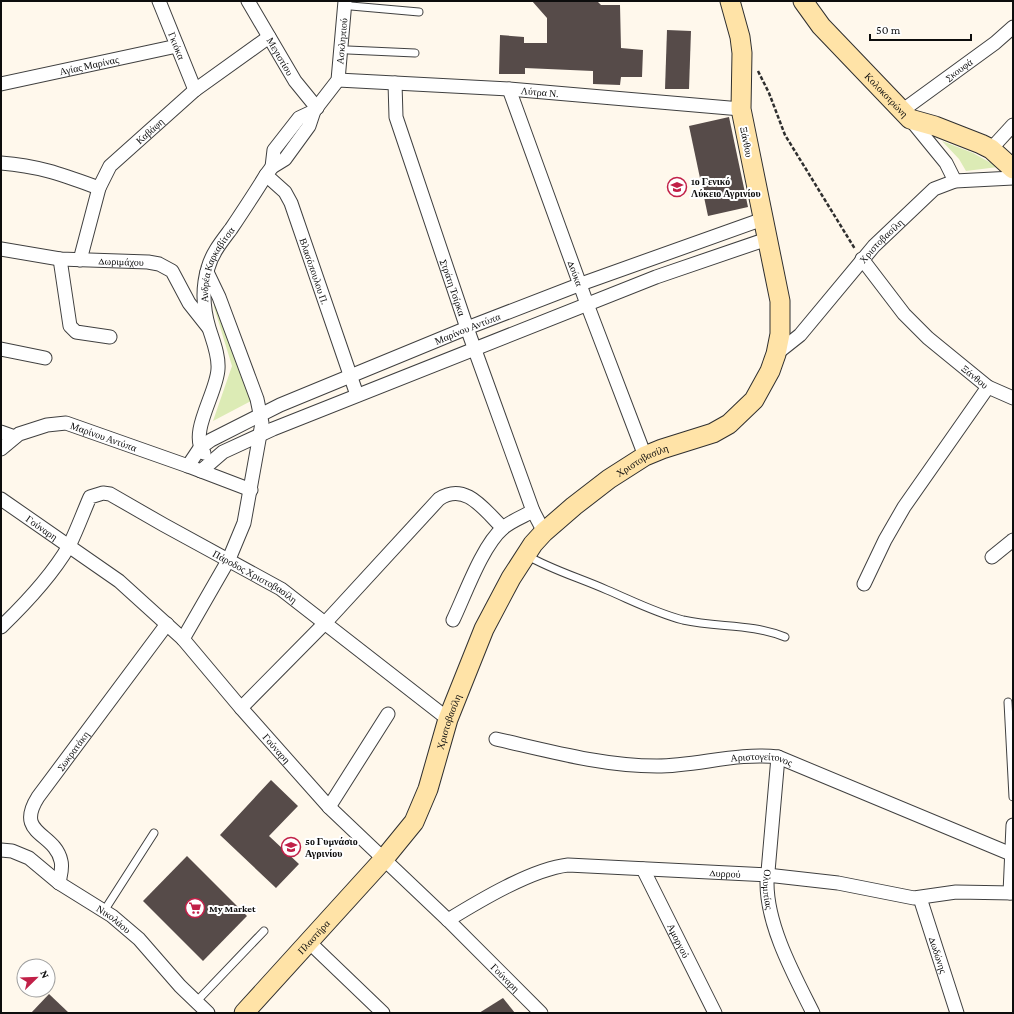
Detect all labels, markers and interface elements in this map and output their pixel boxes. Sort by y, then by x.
scale bar [870,16,971,42]
street label: Ασκληπιού [334,17,349,65]
text: 50 m [876,23,901,37]
street label: Γκιόκα [166,30,187,62]
street label: Μεγιστίου [265,35,295,78]
street label: Αγίας Μαρίνας [58,54,120,77]
street label: Σκουφά [943,56,975,83]
street label: Κολοκοτρώνη [863,71,910,120]
street label: Λύτρα Ν. [520,85,559,99]
street label: Καβάφη [134,116,166,146]
street label: Ξάνθου [738,126,755,158]
school or university icon: 1ο Γενικό Λύκειο Αγρινίου [666,176,688,198]
place label: 1ο Γενικό Λύκειο Αγρινίου [691,176,761,199]
street label: Χριστοβασίλη [857,217,905,265]
street label: Ανδρέα Καρκαβίτσα [199,224,237,303]
street label: Βλασόπουλου Π. [297,237,330,306]
street label: Δωριμάχου [98,255,144,268]
street label: Στράτη Τσίρκα [438,258,468,318]
street label: Δούκα [566,259,585,288]
street label: Μαρίνου Αντύπα [433,310,503,347]
street label: Ξάνθου [959,363,990,391]
street label: Μαρίνου Αντύπα [69,420,139,454]
street label: Χριστοβασίλη [614,442,670,479]
street label: Γούναρη [24,513,60,543]
street label: Πάροδος Χριστοβασίλη [211,548,299,606]
street label: Χριστοβασίλη [435,693,463,751]
street label: Σωκρατάκη [55,729,91,773]
street label: Γούναρη [260,732,292,766]
street label: Αριστογείτονος [730,751,794,768]
school or university icon: 5ο Γυμνάσιο Αγρινίου [280,836,302,858]
place label: 5ο Γυμνάσιο Αγρινίου [305,836,358,859]
street label: Δυρρού [709,867,741,880]
street label: Ολυμπίας [761,869,775,911]
supermarket icon: My Market [184,897,206,919]
street label: Νικολάου [95,903,133,936]
place label: My Market [209,903,256,914]
street label: Πλαστήρα [295,917,332,956]
street label: Αμοργού [665,922,692,960]
street label: Δωδώνης [927,936,949,975]
north arrow [16,958,56,998]
street label: Γούναρη [489,961,522,994]
text: N [38,968,52,980]

